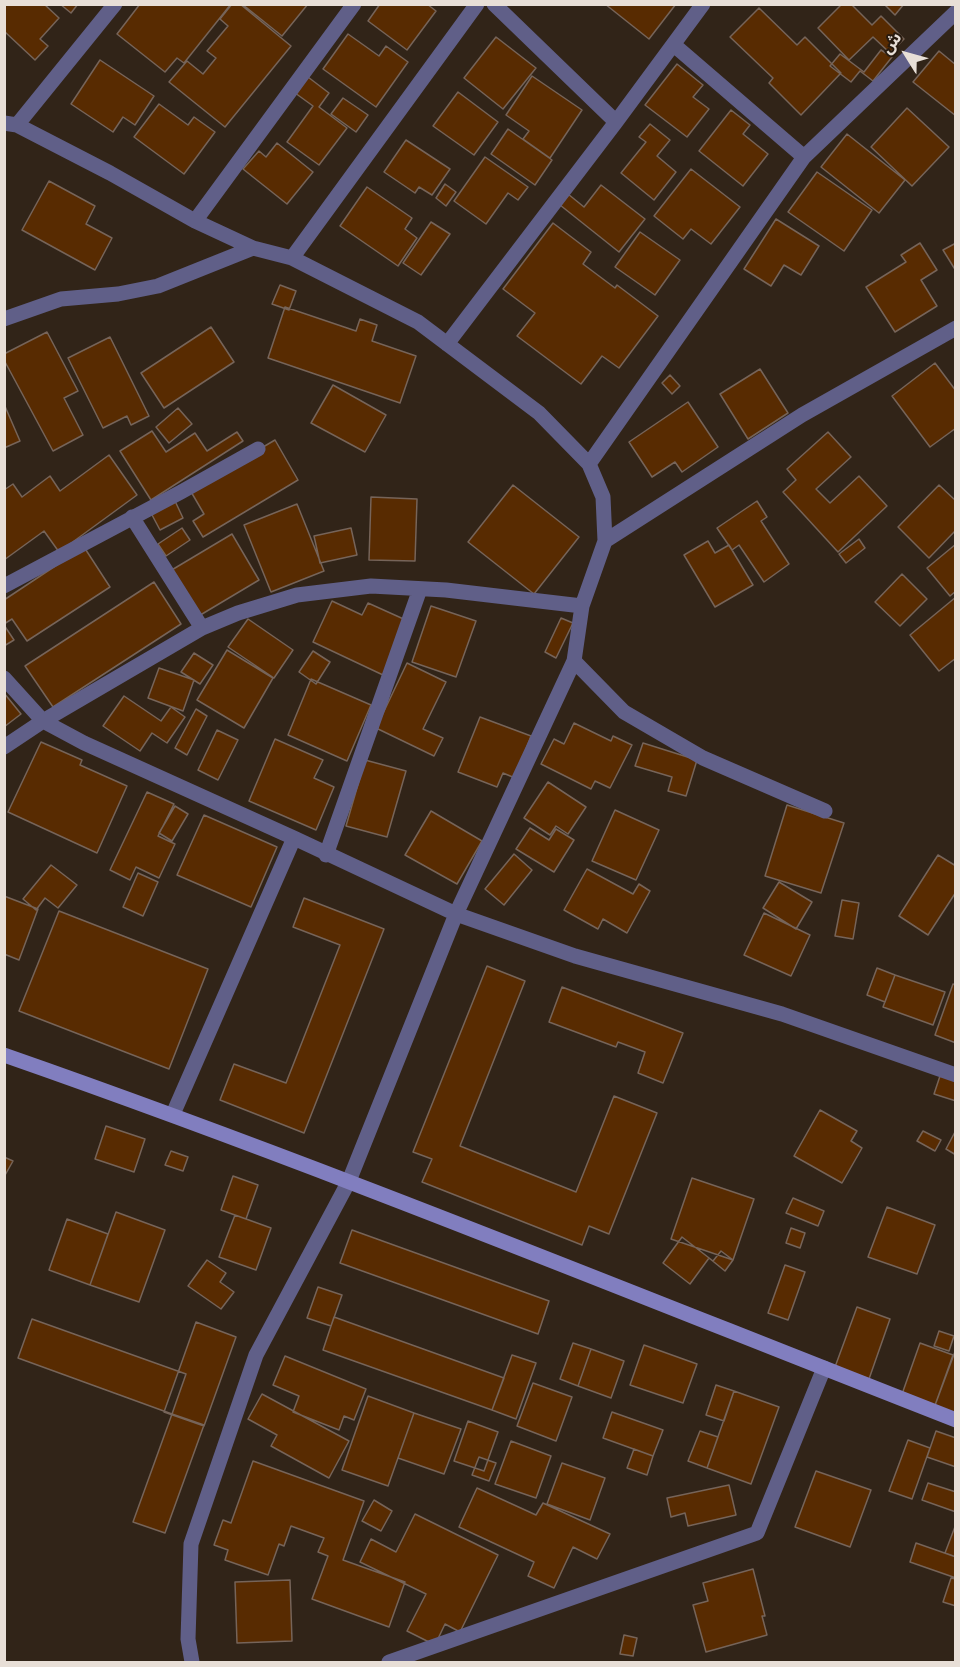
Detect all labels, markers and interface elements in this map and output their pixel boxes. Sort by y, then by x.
north arrow [876,24,936,84]
text: ش [876,28,906,58]

